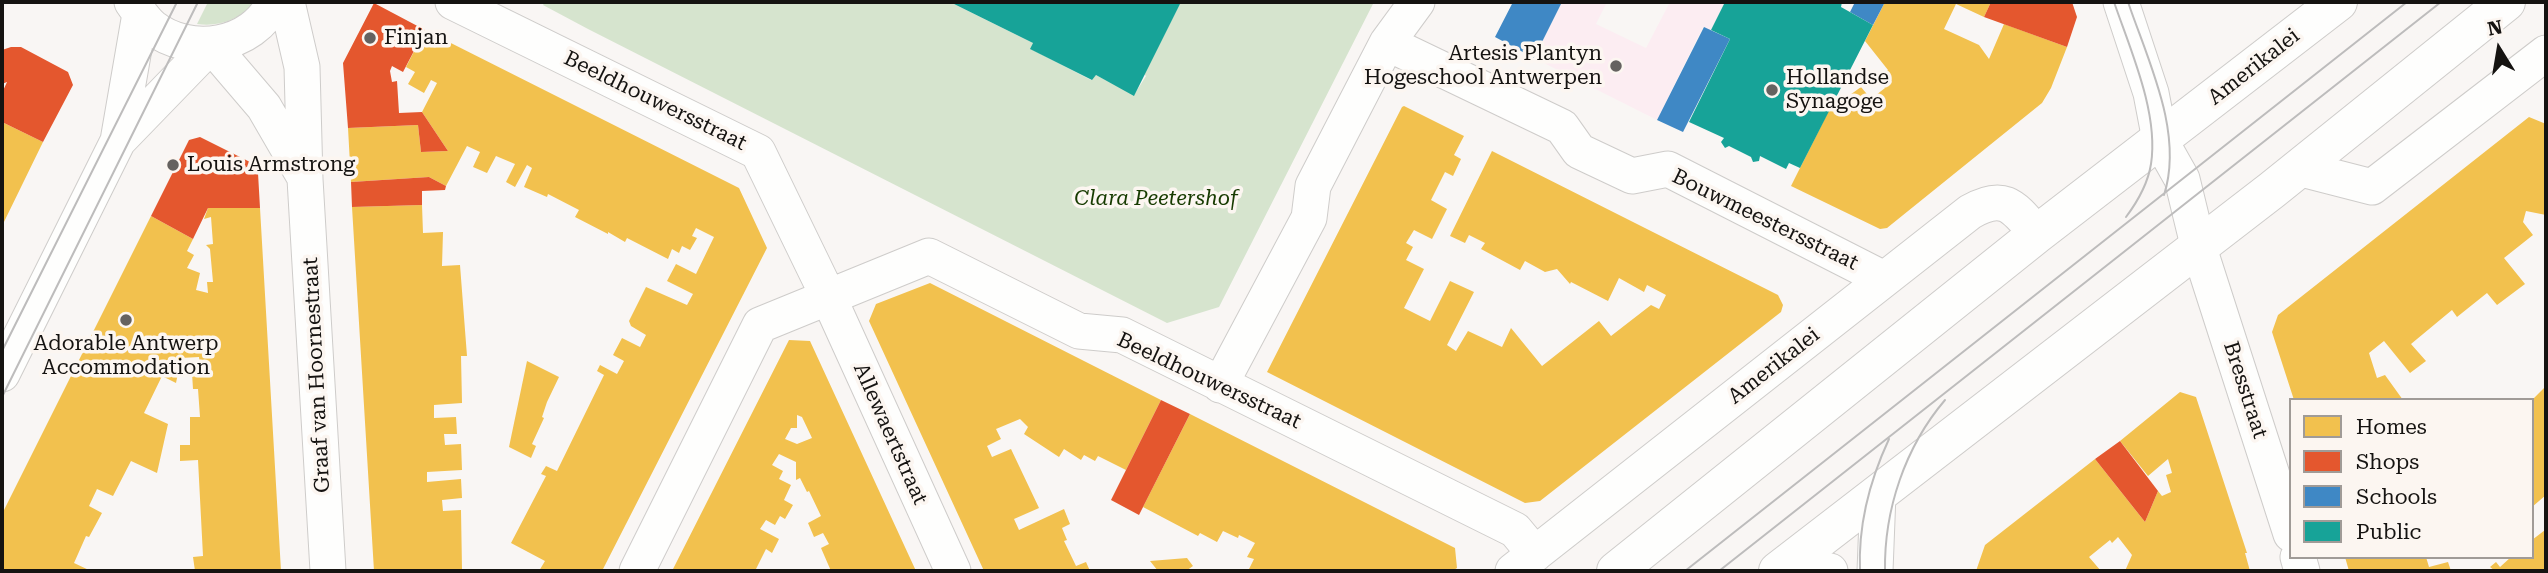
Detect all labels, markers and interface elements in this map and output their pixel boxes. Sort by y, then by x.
north arrow [2464,14,2534,84]
text: N [2486,15,2504,41]
street label: Amerikalei [2203,23,2305,111]
place label: Finjan [384,25,448,51]
marker: Finjan [362,30,378,46]
place label: Artesis Plantyn Hogeschool Antwerpen [1364,41,1602,91]
street label: Beeldhouwersstraat [560,46,750,156]
marker: Artesis Plantyn Hogeschool Antwerpen [1608,58,1624,74]
place label: Hollandse Synagoge [1786,65,1889,115]
marker: Hollandse Synagoge [1764,82,1780,98]
place label: Louis Armstrong [187,152,355,178]
marker: Louis Armstrong [165,157,181,173]
street label: Bouwmeestersstraat [1668,164,1862,276]
park label: Clara Peetershof [1074,186,1238,212]
street label: Graaf van Hoornestraat [298,257,336,493]
marker: Adorable Antwerp Accommodation [118,312,134,328]
street label: Amerikalei [1723,322,1825,410]
street label: Beeldhouwersstraat [1113,327,1305,435]
place label: Adorable Antwerp Accommodation [34,331,218,381]
street label: Bresstraat [2218,338,2272,442]
street label: Allewaertstraat [848,359,932,509]
legend [2289,398,2534,559]
text: Homes [2356,415,2427,439]
text: Shops [2356,450,2419,474]
text: Schools [2356,485,2437,509]
text: Public [2356,520,2421,544]

